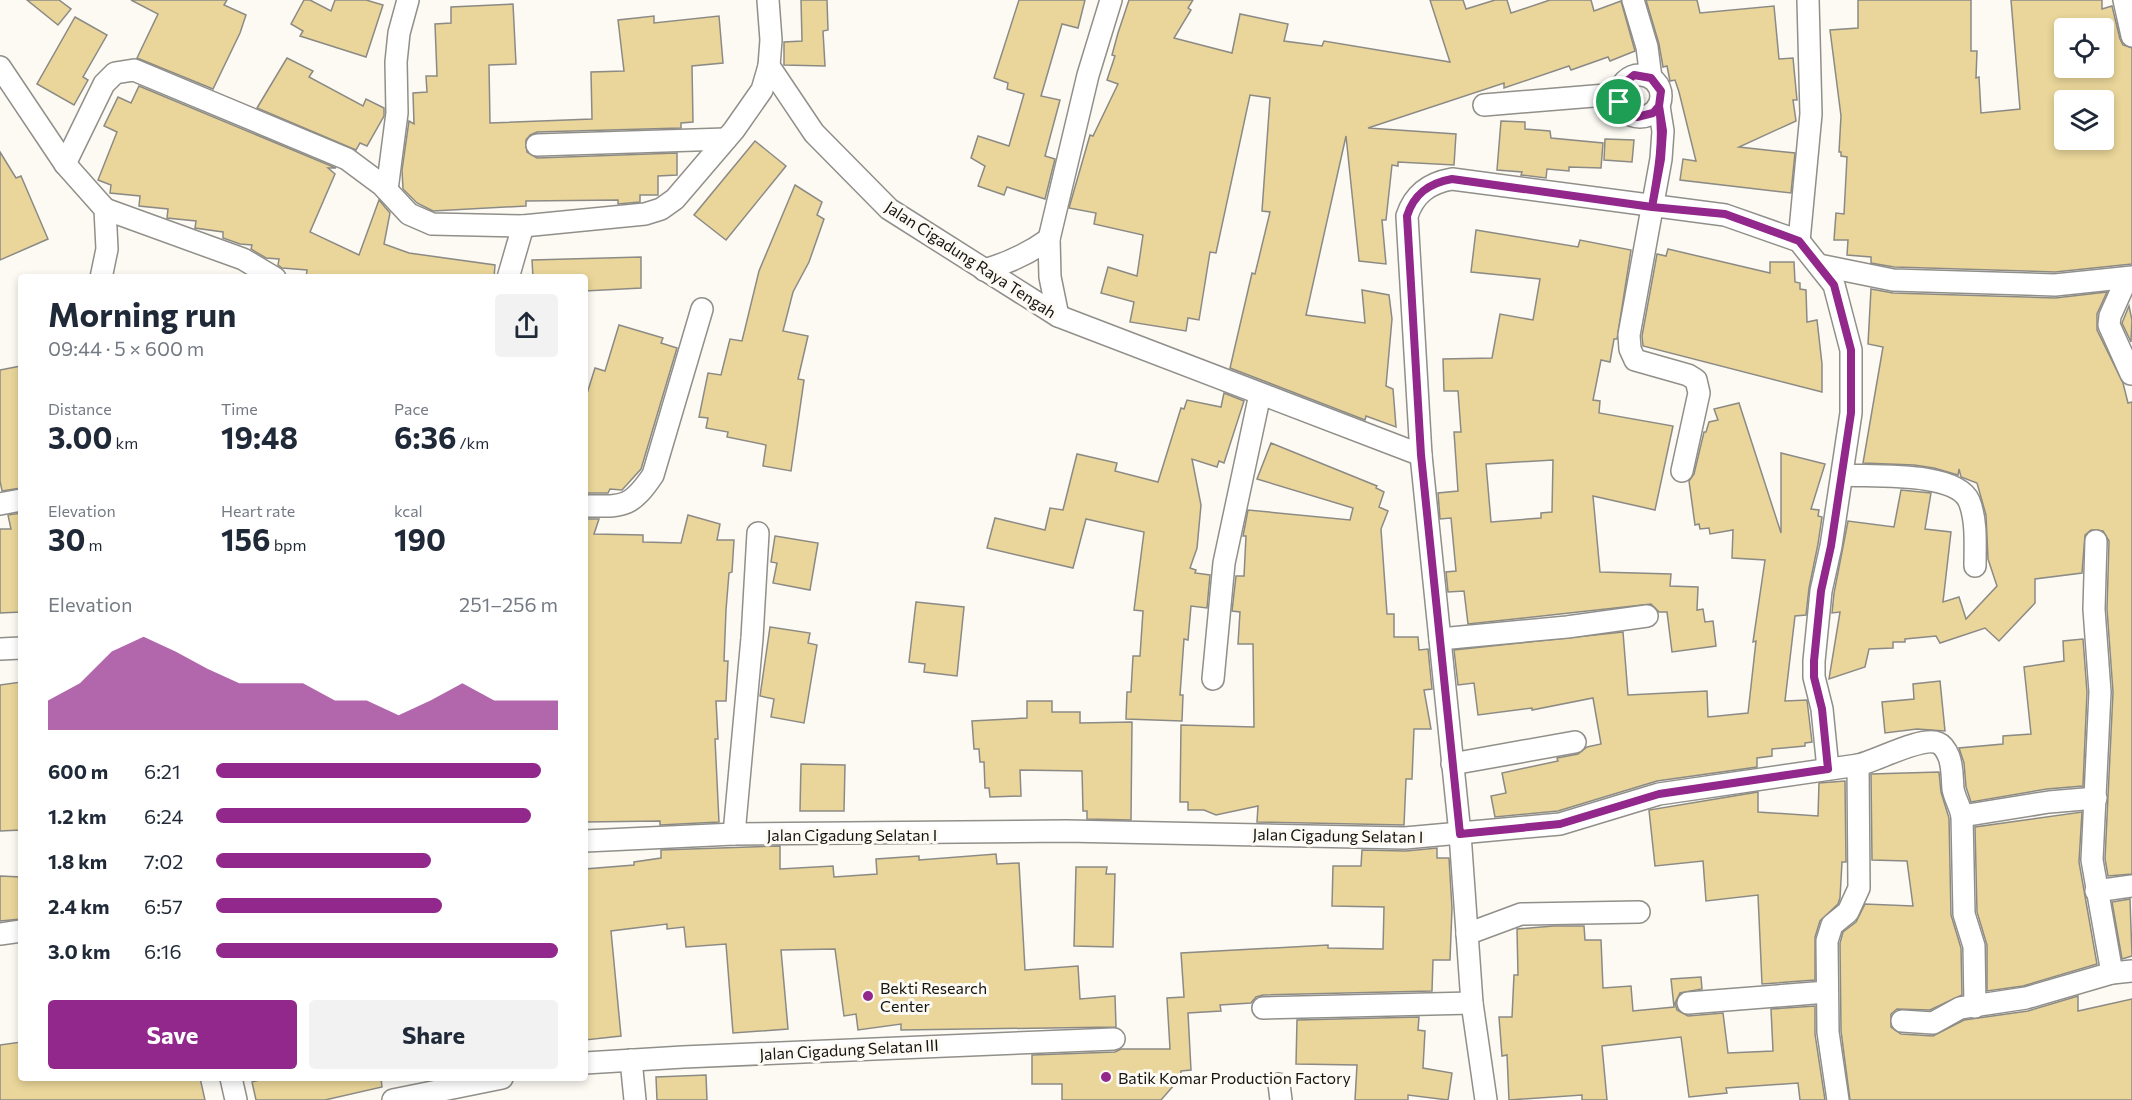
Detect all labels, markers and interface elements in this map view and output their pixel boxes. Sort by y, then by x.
map controls [2054,18,2114,150]
button: locate [2054,18,2114,78]
pin [1593,76,1644,127]
icon: arrive [1602,85,1635,118]
button: layers [2054,90,2114,150]
street label: Jalan Cigadung Raya Tengah [882,197,1060,321]
text: Morning run [48,293,236,334]
button: share [495,294,558,357]
text: 09:44 · 5 × 600 m [48,336,204,360]
text: Distance [48,399,112,418]
text: Time [221,399,258,418]
text: Pace [394,399,429,418]
text: 3.00 [48,418,112,455]
text: 19:48 [221,418,298,455]
text: 6:36 [394,418,456,455]
text: km [112,433,138,452]
text: /km [456,433,489,452]
text: Elevation [48,501,116,520]
text: Heart rate [221,501,295,520]
text: kcal [394,501,423,520]
text: 30 [48,520,85,557]
text: 156 [221,520,271,557]
text: 190 [394,520,446,557]
text: m [85,535,102,554]
text: bpm [271,535,307,554]
text: Elevation [48,592,133,616]
text: 251–256 m [459,592,558,616]
text: 600 m [48,759,108,783]
text: 6:21 [144,759,181,783]
text: 1.2 km [48,804,106,828]
text: 6:24 [144,804,184,828]
street label: Jalan Cigadung Selatan I [1253,824,1423,846]
street label: Jalan Cigadung Selatan I [767,825,937,844]
text: 1.8 km [48,849,107,873]
text: 7:02 [144,849,183,873]
text: 2.4 km [48,894,110,918]
text: 6:57 [144,894,183,918]
text: 3.0 km [48,939,110,963]
text: 6:16 [144,939,182,963]
place label: Bekti Research Center [880,978,987,1015]
marker: Bekti Research Center [861,989,875,1003]
button: Save [48,1000,297,1069]
button: Share [309,1000,558,1069]
street label: Jalan Cigadung Selatan III [759,1035,939,1063]
place label: Batik Komar Production Factory [1118,1068,1351,1087]
marker: Batik Komar Production Factory [1099,1070,1113,1084]

